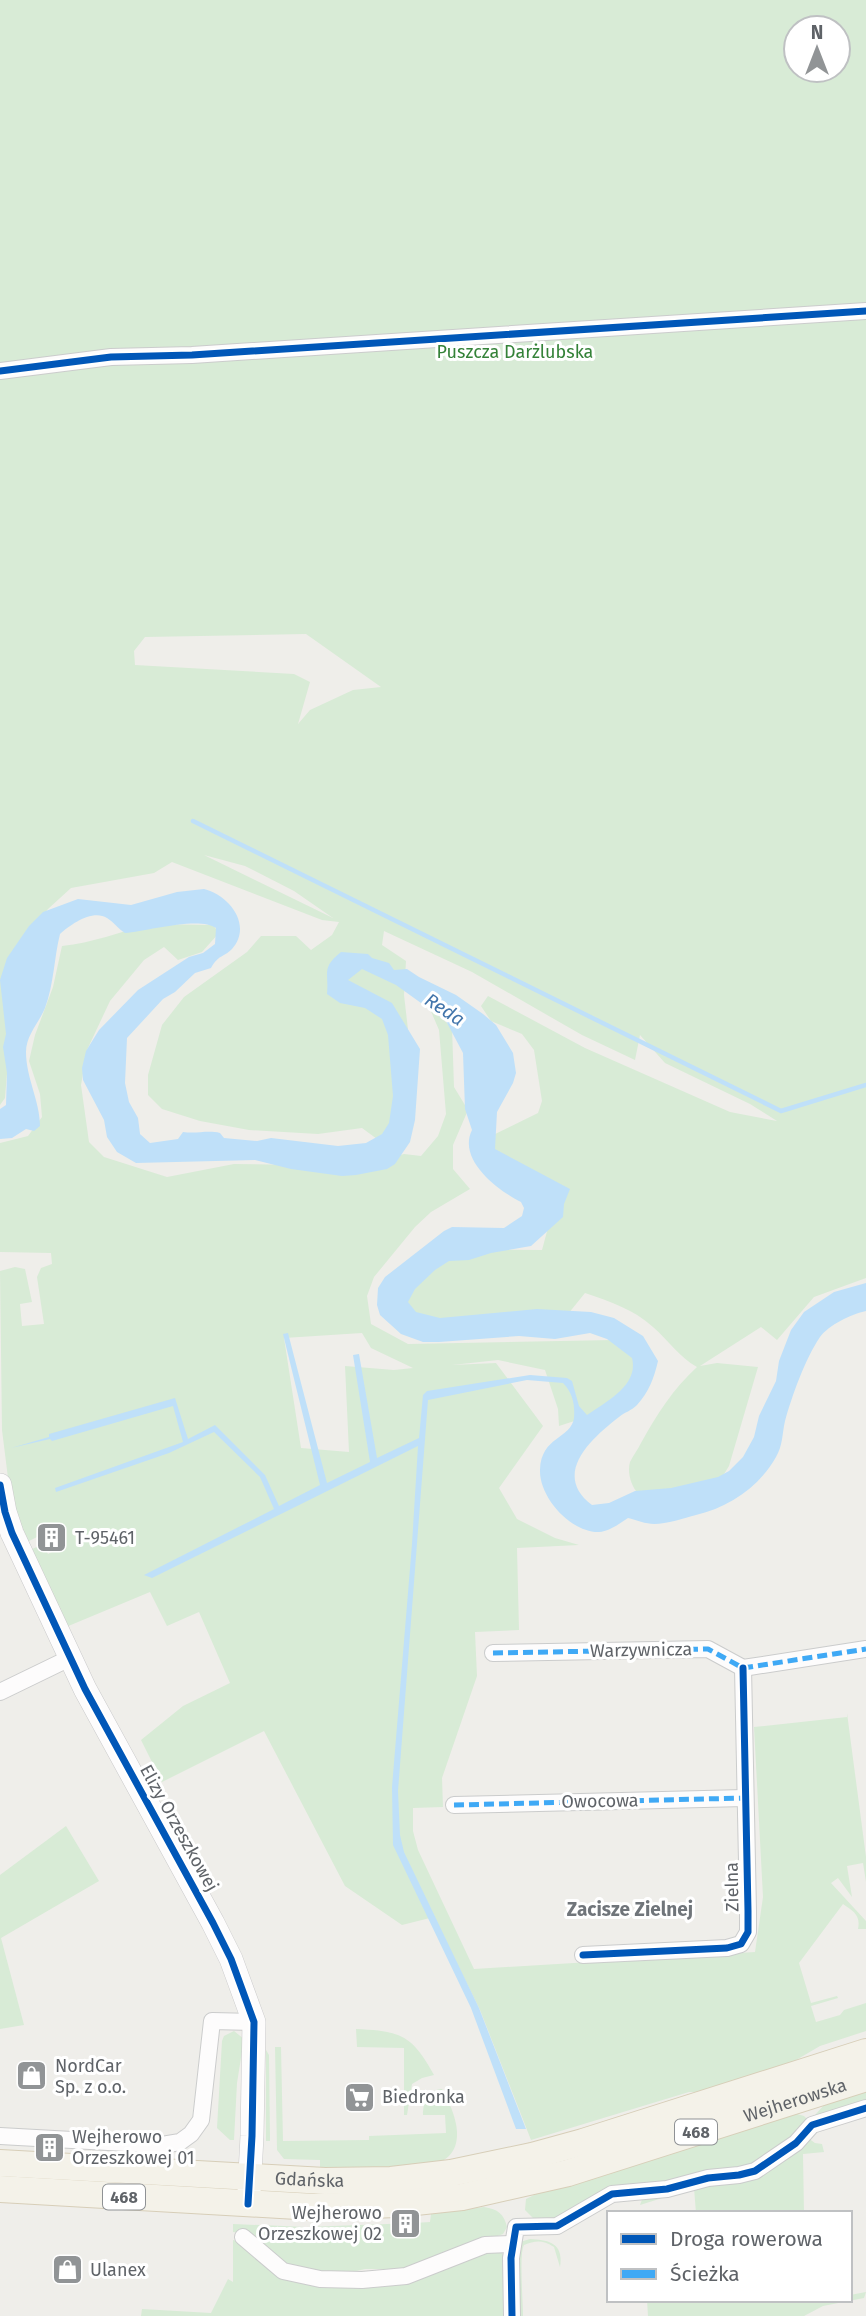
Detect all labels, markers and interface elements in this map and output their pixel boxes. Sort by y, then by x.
north arrow [782,14,852,84]
text: N [811,21,823,44]
park label: Puszcza Darżlubska [437,341,593,363]
water label: Reda [421,988,469,1031]
building icon: T-95461 [35,1521,69,1555]
place label: T-95461 [75,1527,135,1549]
street label: Warzywnicza [590,1638,692,1662]
street label: Elizy Orzeszkowej [135,1761,223,1895]
street label: Owocowa [561,1789,639,1813]
street label: Zielna [721,1862,743,1912]
district label: Zacisze Zielnej [567,1898,693,1921]
place label: NordCar Sp. z o.o. [55,2055,126,2098]
shop icon: NordCar Sp. z o.o. [15,2059,49,2093]
street label: Wejherowska [741,2074,849,2127]
supermarket icon: Biedronka [342,2080,376,2114]
place label: Biedronka [382,2086,465,2108]
road number: 468 [675,2120,717,2144]
place label: Wejherowo Orzeszkowej 01 [72,2126,195,2169]
building icon: Wejherowo Orzeszkowej 01 [32,2130,66,2164]
street label: Gdańska [274,2167,344,2192]
road number: 468 [103,2184,145,2210]
place label: Wejherowo Orzeszkowej 02 [258,2202,382,2245]
building icon: Wejherowo Orzeszkowej 02 [388,2206,422,2240]
legend [607,2211,852,2302]
text: Droga rowerowa [670,2226,823,2252]
shop icon: Ulanex [50,2253,84,2287]
place label: Ulanex [90,2259,146,2281]
text: Ścieżka [670,2261,740,2287]

